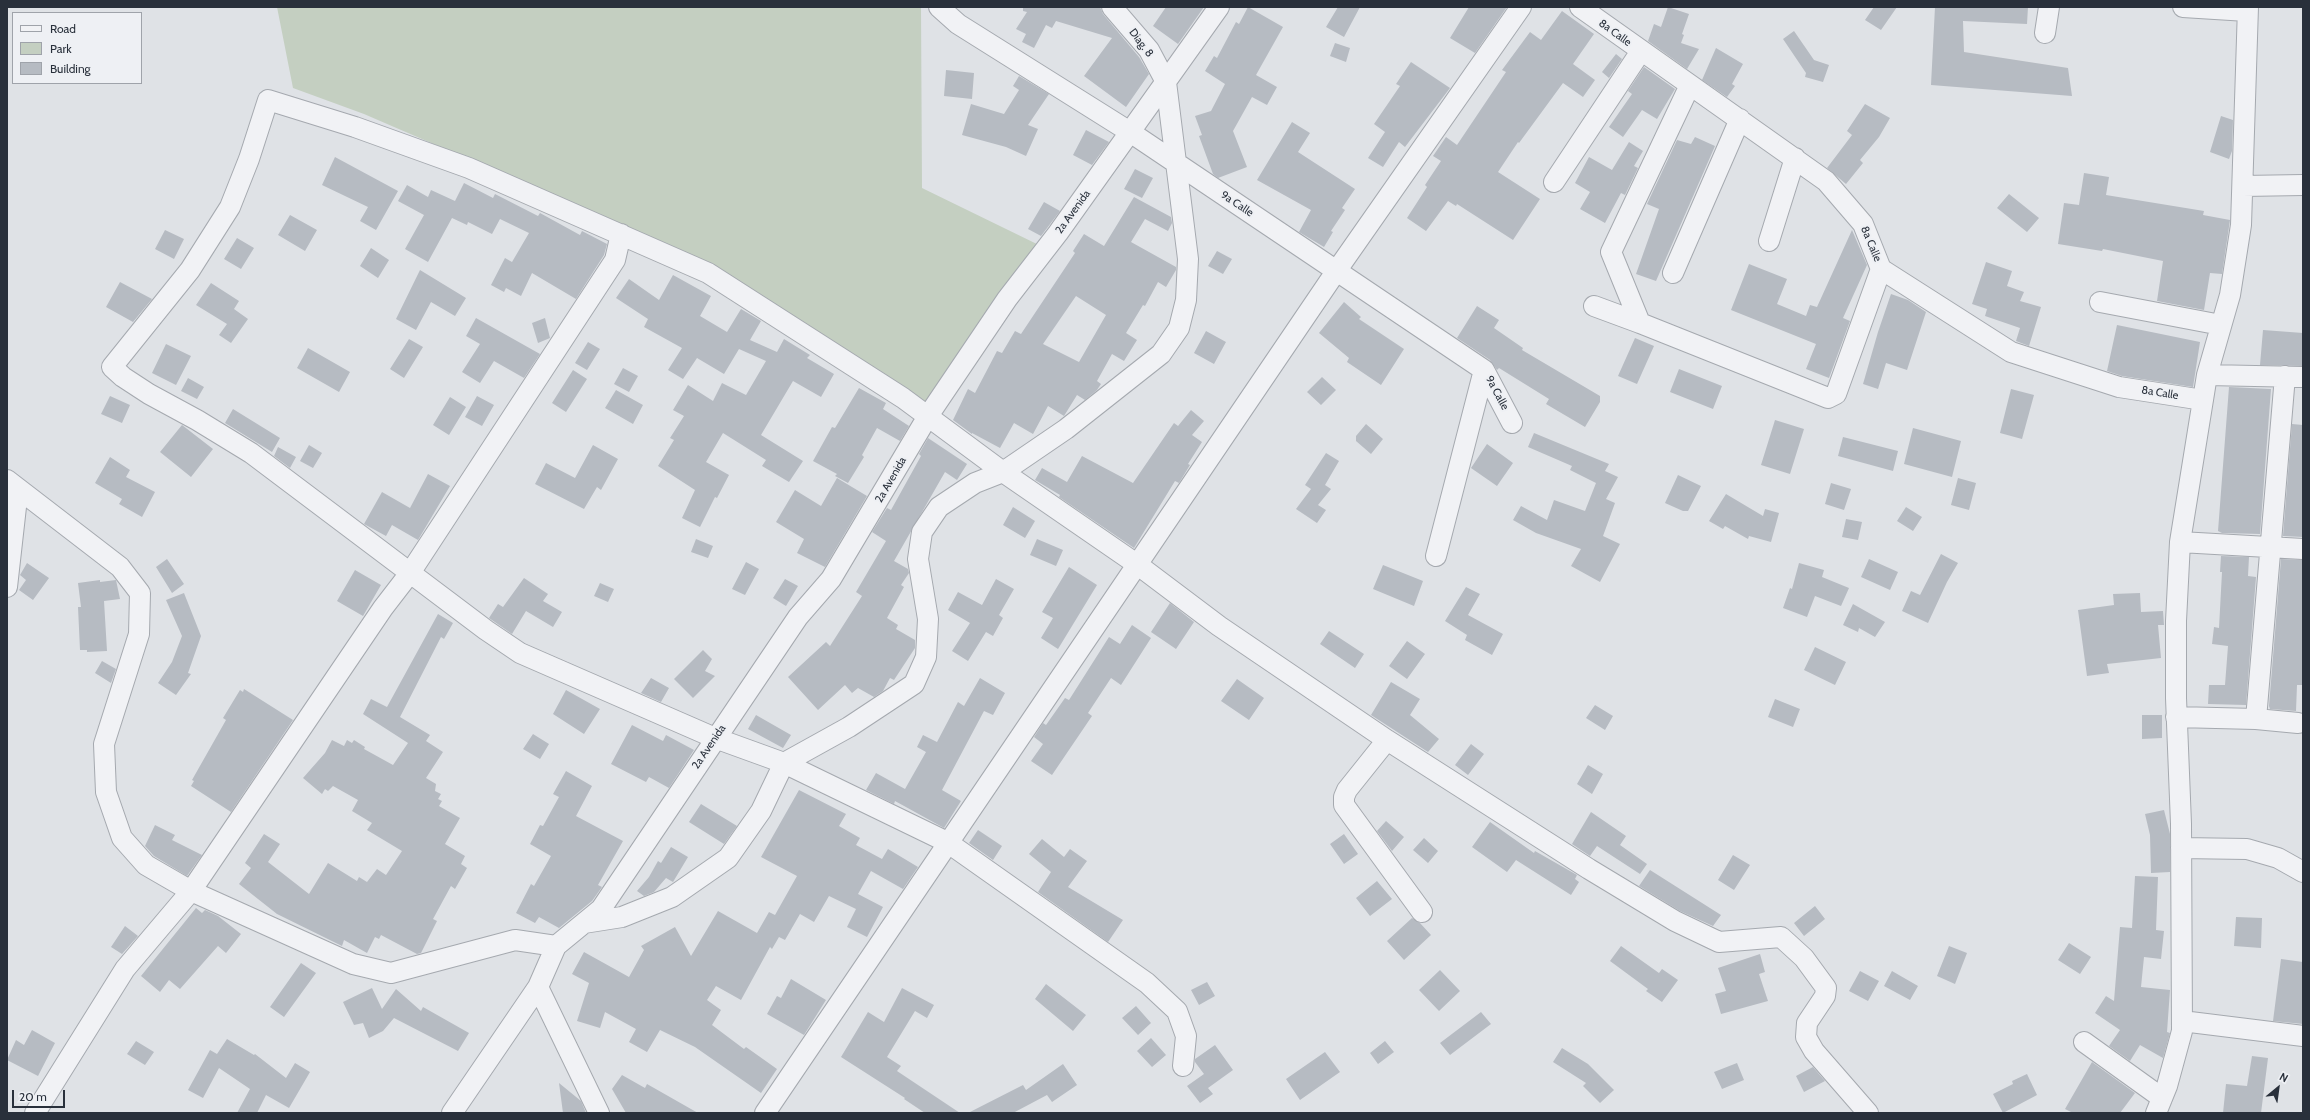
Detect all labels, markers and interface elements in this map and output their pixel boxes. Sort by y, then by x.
legend [12,12,142,84]
street label: 8a Calle [1596,17,1634,49]
text: Road [50,21,76,36]
street label: Diag. 8 [1126,26,1156,60]
text: Park [50,41,72,56]
text: Building [50,61,91,76]
street label: 2a Avenida [1053,188,1093,236]
street label: 9a Calle [1218,188,1256,220]
street label: 8a Calle [1858,224,1884,264]
street label: 9a Calle [1483,374,1511,412]
street label: 8a Calle [2141,384,2179,402]
street label: 2a Avenida [873,455,909,505]
street label: 2a Avenida [689,722,729,772]
north arrow [2258,1068,2298,1108]
text: N [2277,1069,2291,1086]
scale bar [14,1082,67,1108]
text: 20 m [19,1089,47,1104]

